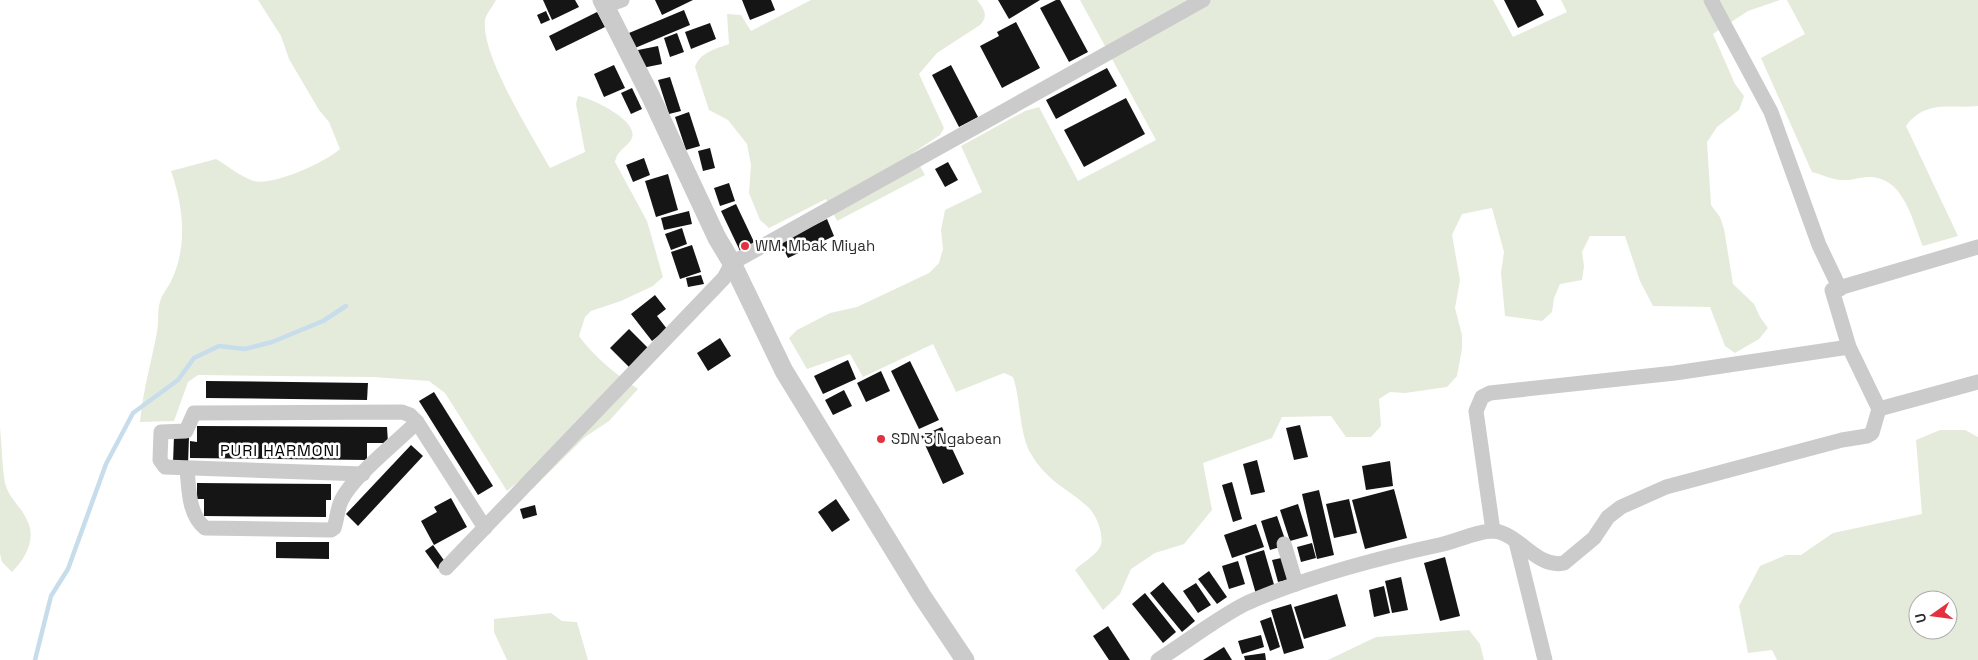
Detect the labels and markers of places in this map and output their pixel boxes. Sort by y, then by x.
place label: WM. Mbak Miyah [755,236,875,255]
marker: WM. Mbak Miyah [739,240,751,252]
place label: SDN 3 Ngabean [891,429,1001,448]
marker: SDN 3 Ngabean [875,433,887,445]

